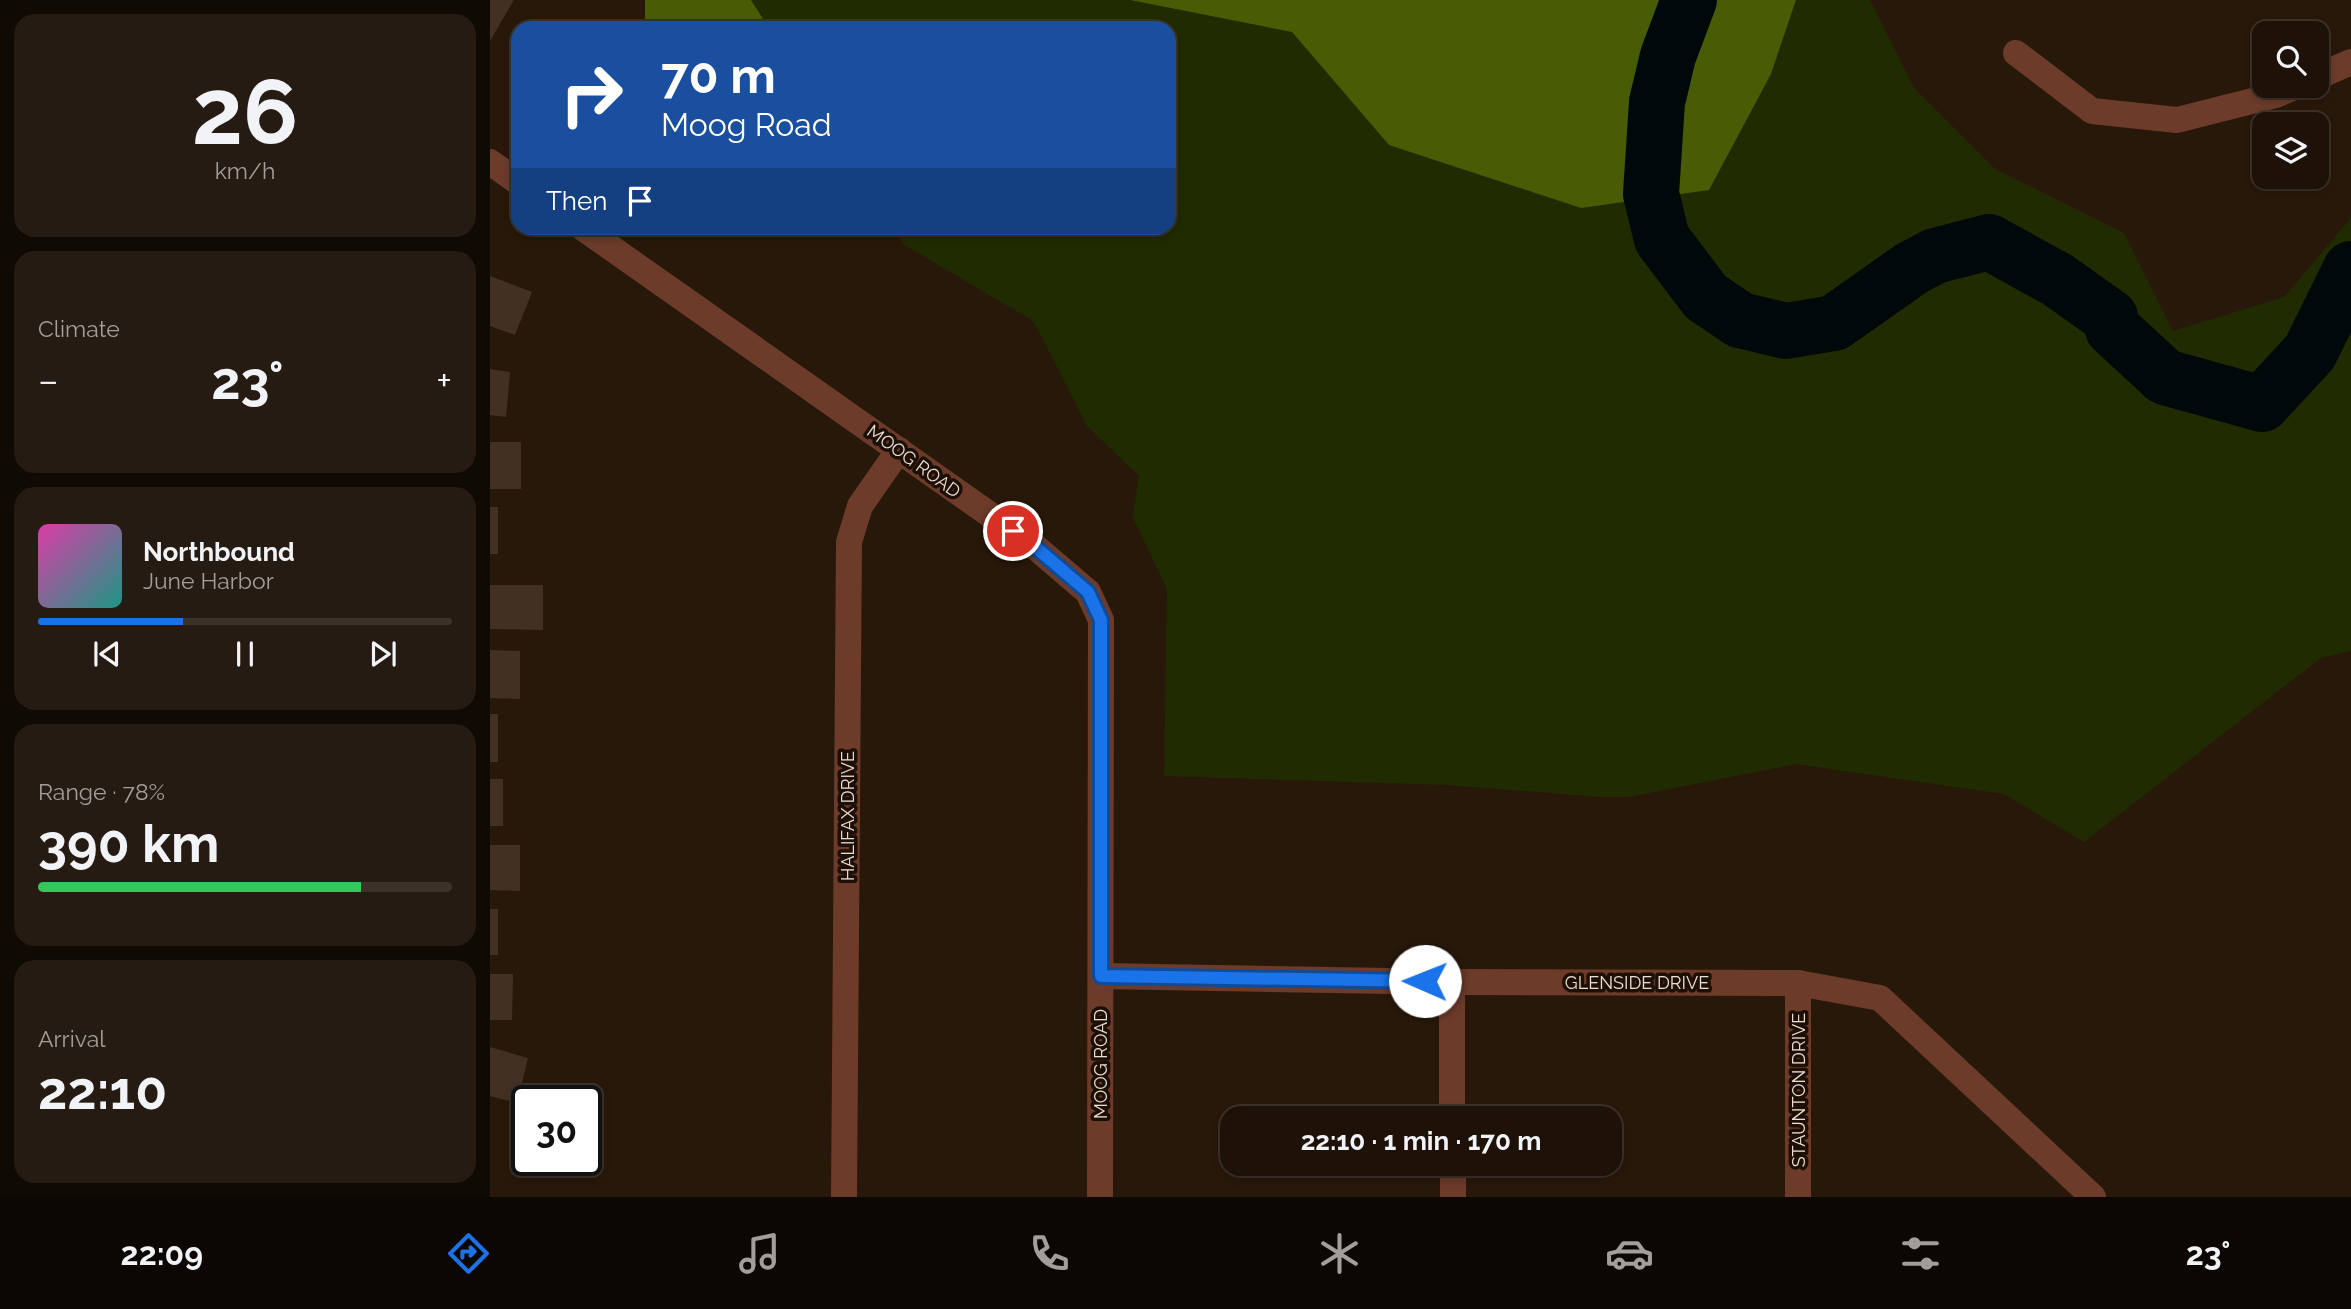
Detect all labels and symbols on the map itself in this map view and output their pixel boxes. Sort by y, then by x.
street label: MOOG ROAD [863,420,965,502]
pin [983,501,1043,561]
street label: HALIFAX DRIVE [837,751,858,881]
position arrow [1388,944,1462,1018]
street label: GLENSIDE DRIVE [1565,972,1709,993]
street label: MOOG ROAD [1090,1009,1111,1119]
street label: STAUNTON DRIVE [1788,1013,1809,1167]
speed limit sign: 30 [511,1085,602,1176]

